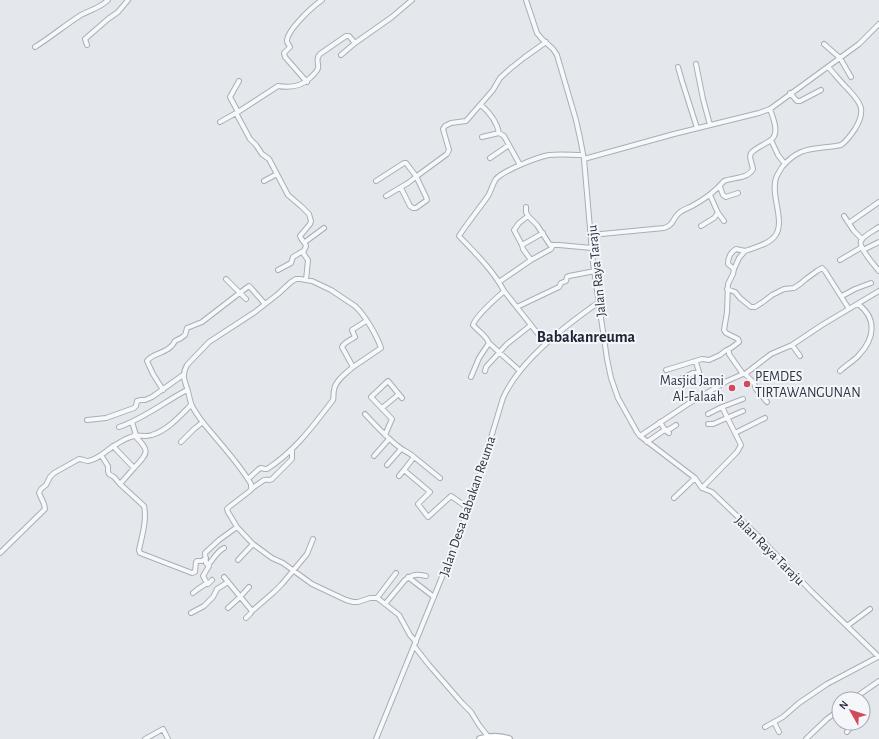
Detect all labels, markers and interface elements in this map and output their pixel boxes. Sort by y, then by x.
street label: Jalan Raya Taraju [585,224,609,317]
district label: Babakanreuma [537,329,636,345]
place label: PEMDES TIRTAWANGUNAN [755,370,861,400]
place label: Masjid Jami Al-Falaah [660,374,724,404]
marker: PEMDES TIRTAWANGUNAN [742,379,752,389]
marker: Masjid Jami Al-Falaah [727,383,737,393]
street label: Jalan Desa Babakan Reuma [437,434,499,578]
street label: Jalan Raya Taraju [732,513,807,588]
north arrow [831,691,871,731]
text: N [837,699,850,711]

